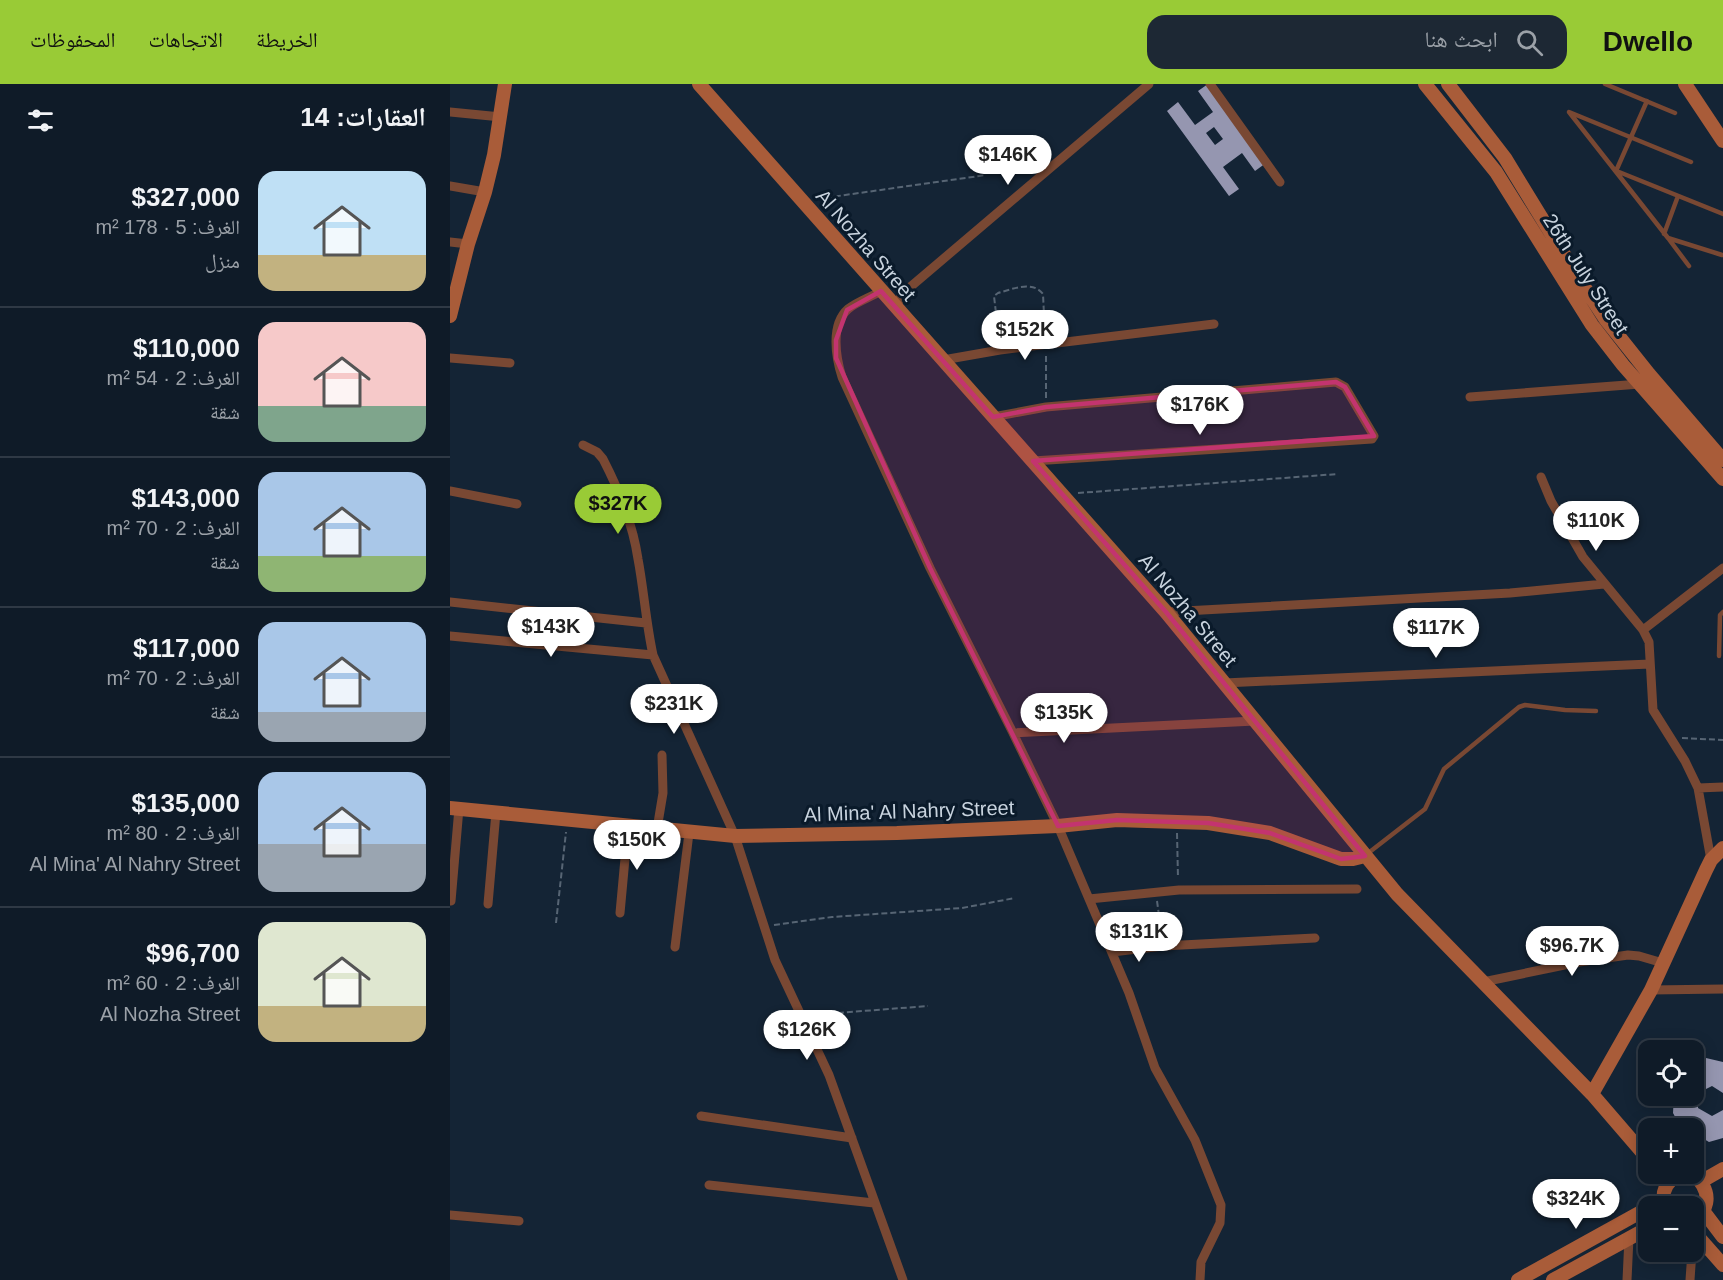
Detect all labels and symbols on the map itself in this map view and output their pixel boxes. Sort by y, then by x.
pin: $146K [966,135,1050,186]
street label: Al Nozha Street [812,185,921,305]
street label: 26th July Street [1539,210,1633,339]
pin: $152K [983,310,1067,361]
pin: $176K [1158,385,1242,436]
pin: $327K [576,484,660,535]
pin: $110K [1554,501,1638,552]
street label: Al Nozha Street [1135,549,1242,671]
pin: $143K [509,607,593,658]
pin: $117K [1394,608,1478,659]
pin: $231K [632,684,716,735]
pin: $135K [1022,693,1106,744]
street label: Al Mina' Al Nahry Street [803,796,1015,826]
pin: $150K [595,820,679,871]
pin: $131K [1097,912,1181,963]
pin: $96.7K [1523,926,1621,977]
pin: $126K [765,1010,849,1061]
pin: $324K [1534,1179,1618,1230]

